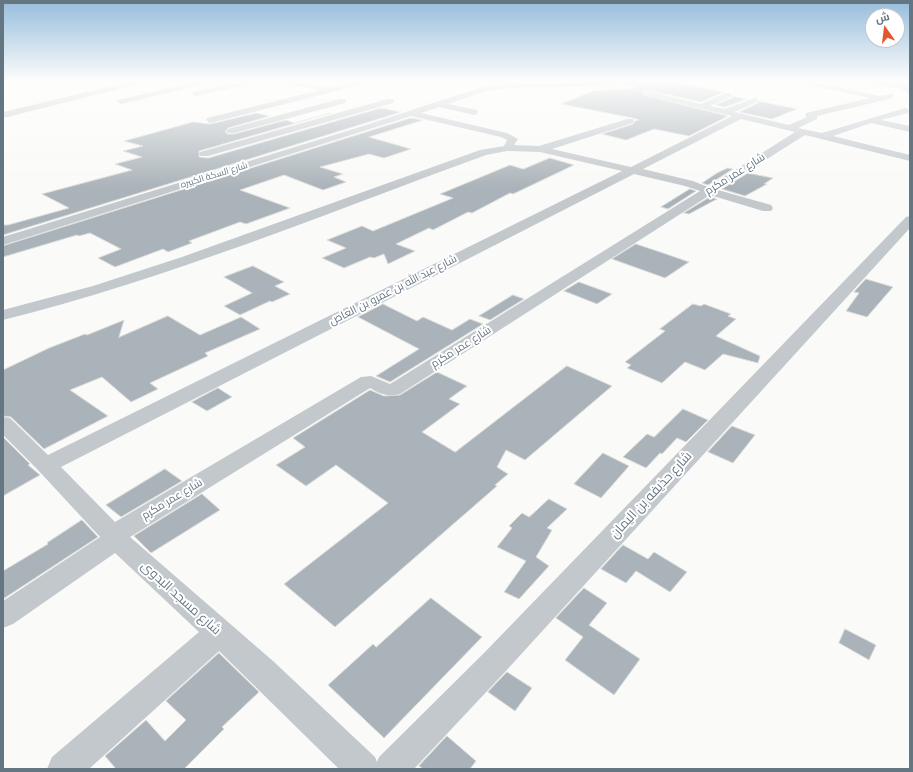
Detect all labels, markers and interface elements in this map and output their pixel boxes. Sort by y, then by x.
north arrow [865,8,905,48]
text: ش [874,10,891,25]
street label: شارع عمر مكرم [703,150,767,198]
street label: شارع السكة الكبيره [179,160,249,190]
street label: شارع عبد الله بن عمرو بن العاص [327,252,459,328]
street label: شارع عمر مكرم [429,323,493,371]
street label: شارع حذيفه بن اليمان [607,448,695,542]
street label: شارع عمر مكرم [139,476,205,522]
street label: شارع مسجد البدوى [138,558,224,638]

